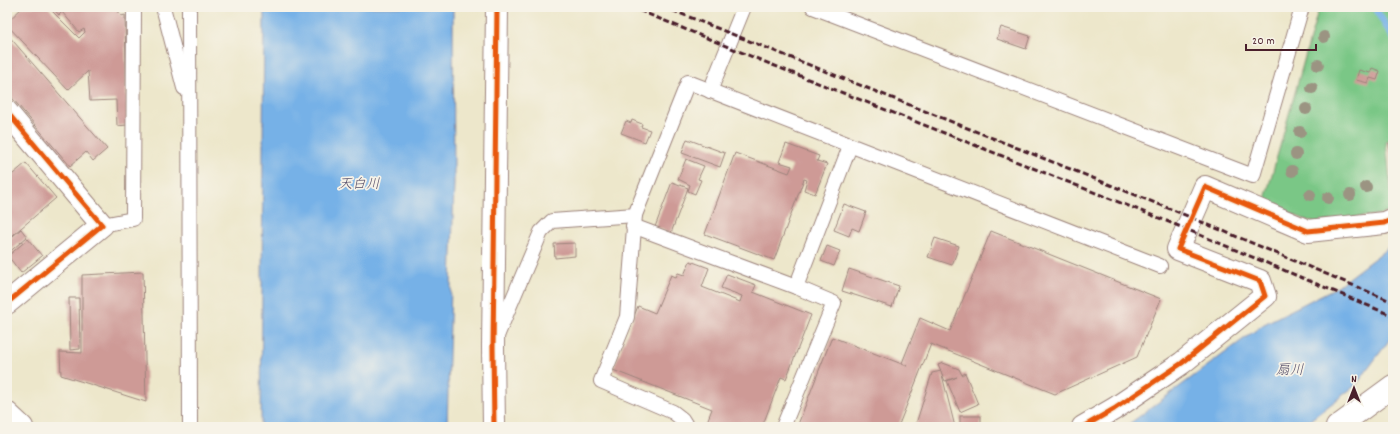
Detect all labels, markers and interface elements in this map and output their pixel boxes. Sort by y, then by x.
scale bar [1246,26,1316,52]
text: 20 m [1252,33,1275,50]
water label: 天白川 [338,175,380,195]
water label: 扇川 [1276,361,1304,381]
north arrow [1334,368,1374,408]
text: N [1351,372,1357,388]

